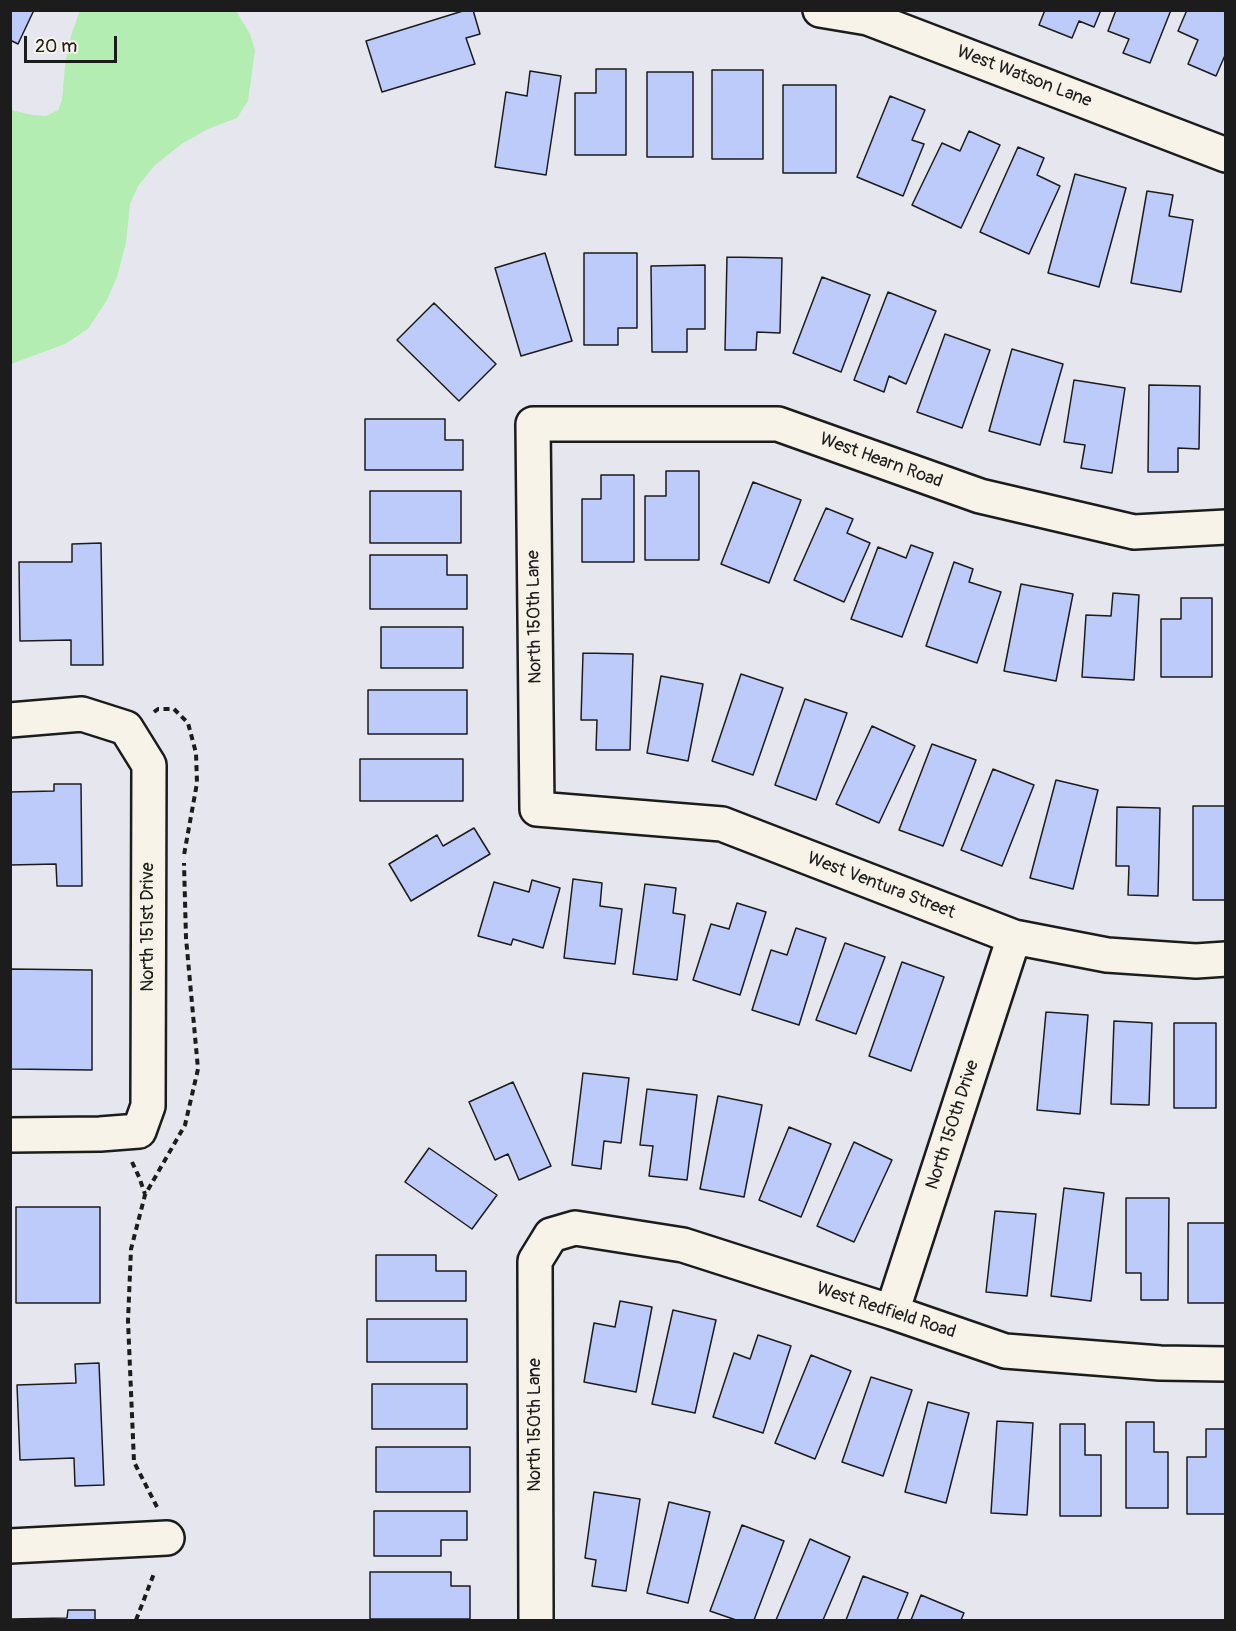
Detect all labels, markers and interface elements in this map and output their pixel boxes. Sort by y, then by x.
scale bar [27,24,120,62]
text: 20 m [35,35,77,58]
street label: West Watson Lane [954,41,1094,113]
street label: West Hearn Road [817,429,945,493]
street label: North 150th Lane [523,550,547,684]
street label: West Ventura Street [804,848,958,924]
street label: North 151st Drive [137,862,159,992]
street label: North 150th Drive [922,1057,984,1193]
street label: West Redfield Road [814,1278,958,1344]
street label: North 150th Lane [524,1358,546,1492]

